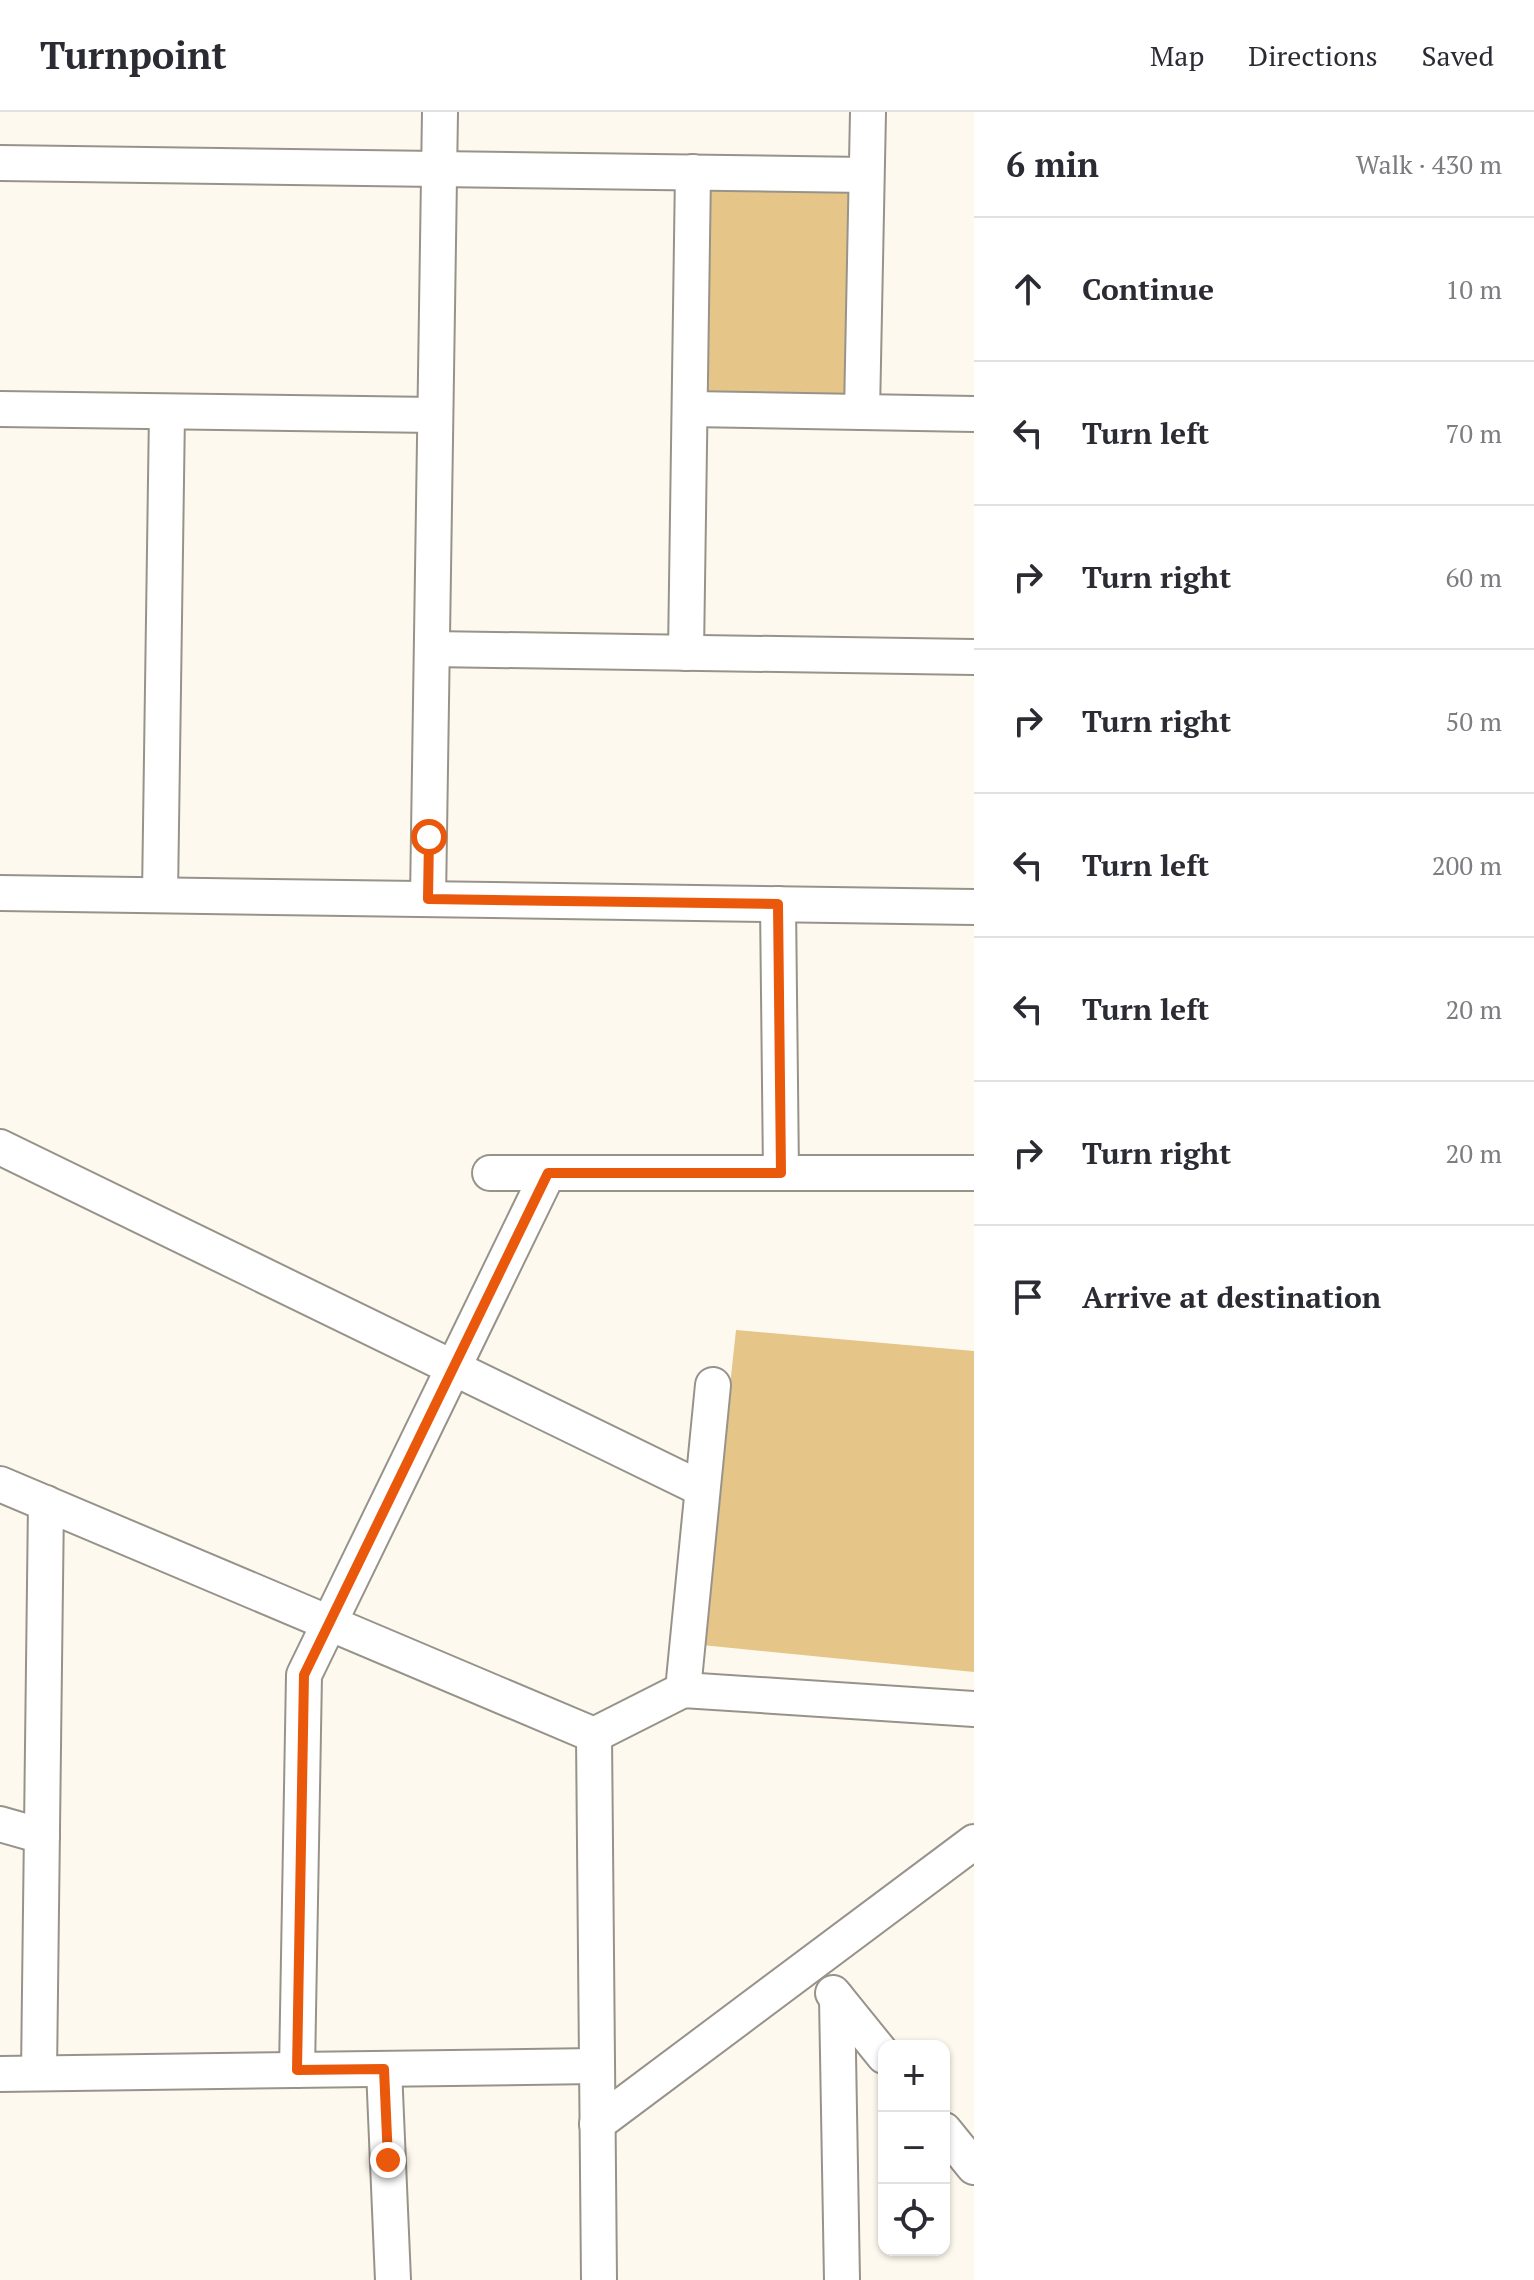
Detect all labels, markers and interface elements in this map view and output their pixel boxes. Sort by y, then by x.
text: Turnpoint [40,30,227,80]
text: Map [1150,37,1204,74]
text: Directions [1248,37,1378,74]
text: Saved [1422,37,1494,74]
text: 6 min [1006,142,1099,187]
text: Walk · 430 m [1356,147,1502,181]
icon: ahead [1006,267,1050,311]
text: Continue [1082,269,1214,309]
text: 10 m [1446,272,1502,306]
icon: left [1006,411,1050,455]
text: Turn left [1082,413,1209,453]
text: 70 m [1446,416,1502,450]
icon: right [1006,555,1050,599]
text: Turn right [1082,557,1231,597]
text: 60 m [1446,560,1502,594]
icon: right [1006,699,1050,743]
text: Turn right [1082,701,1231,741]
text: 50 m [1446,704,1502,738]
route start [411,819,447,855]
icon: left [1006,843,1050,887]
text: Turn left [1082,845,1209,885]
text: 200 m [1432,848,1502,882]
icon: left [1006,987,1050,1031]
text: Turn left [1082,989,1209,1029]
text: 20 m [1446,992,1502,1026]
icon: right [1006,1131,1050,1175]
text: Turn right [1082,1133,1231,1173]
text: 20 m [1446,1136,1502,1170]
icon: arrive [1006,1275,1050,1319]
text: Arrive at destination [1082,1277,1381,1317]
map controls [878,2040,950,2256]
button: + [878,2040,950,2112]
button: − [878,2112,950,2184]
route end [370,2142,406,2178]
button: locate [878,2184,950,2256]

